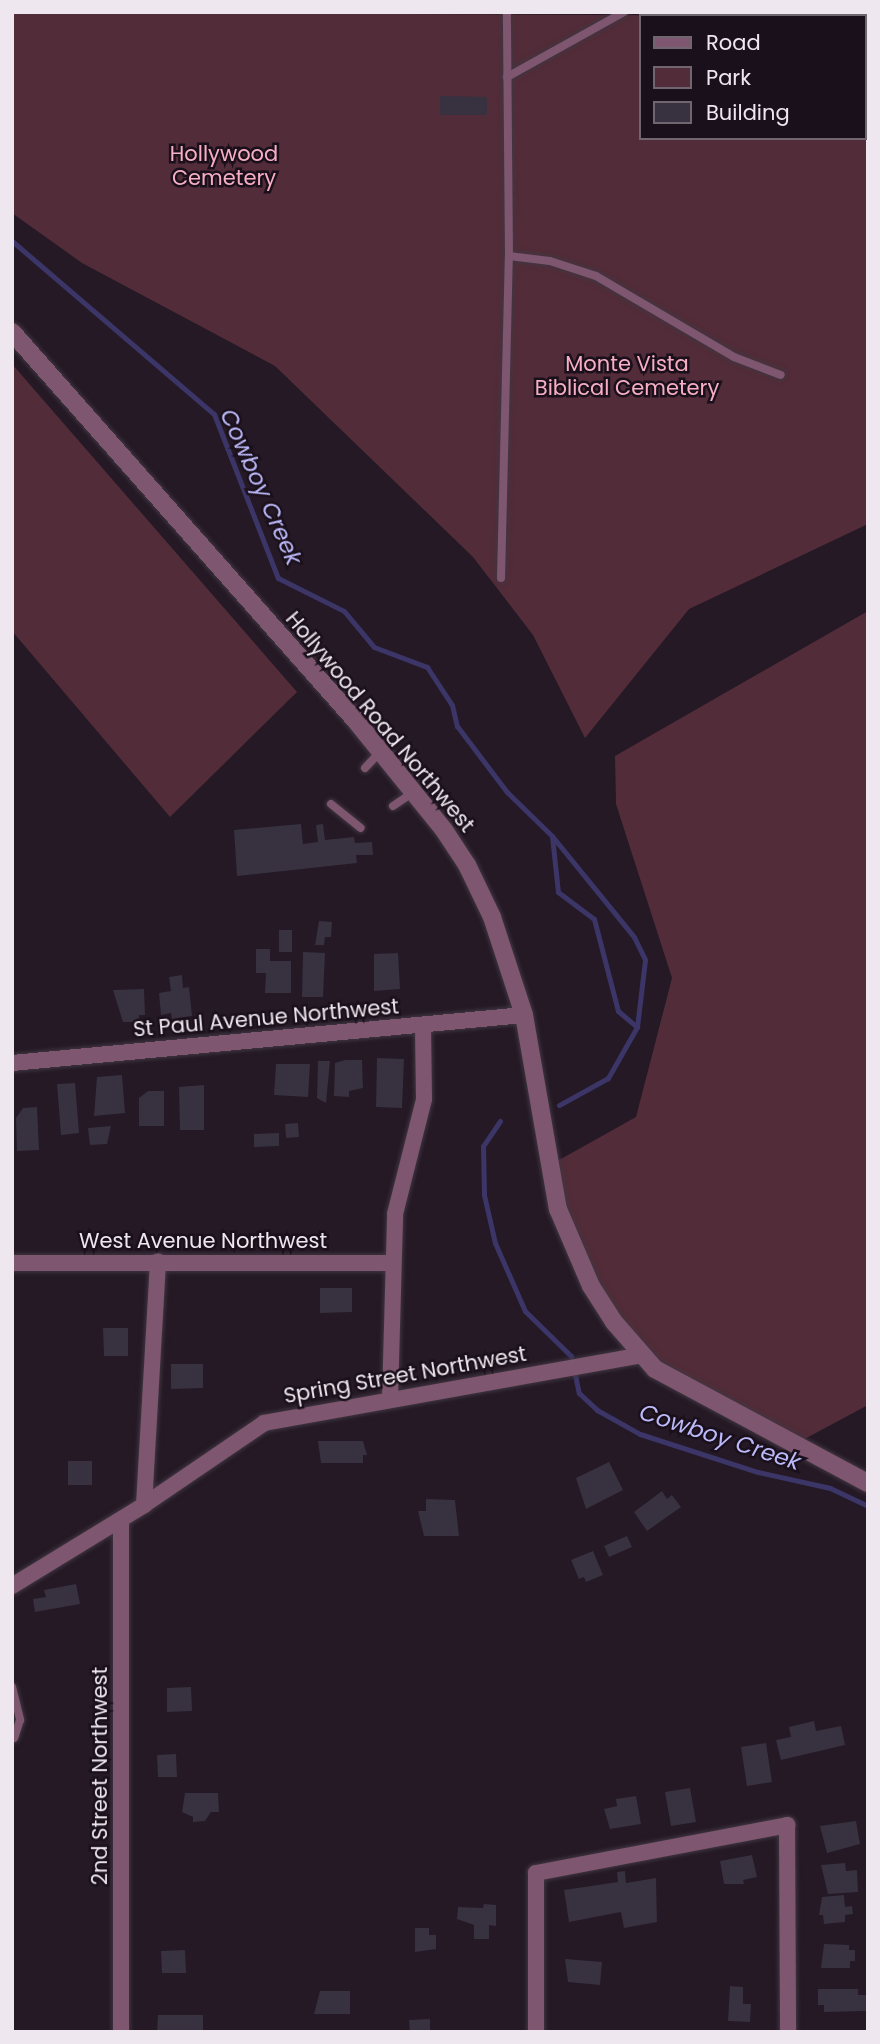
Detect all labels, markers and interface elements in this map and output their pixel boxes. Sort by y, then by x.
legend [638,14,866,140]
text: Road [706,28,761,57]
text: Park [706,63,751,92]
text: Building [706,98,790,127]
park label: Hollywood Cemetery [170,141,278,191]
park label: Monte Vista Biblical Cemetery [535,351,719,401]
water label: Cowboy Creek [214,405,308,569]
street label: Hollywood Road Northwest [280,607,480,837]
street label: St Paul Avenue Northwest [132,994,400,1042]
street label: West Avenue Northwest [79,1228,327,1254]
street label: Spring Street Northwest [282,1341,528,1409]
water label: Cowboy Creek [636,1398,804,1476]
street label: 2nd Street Northwest [87,1667,113,1885]

